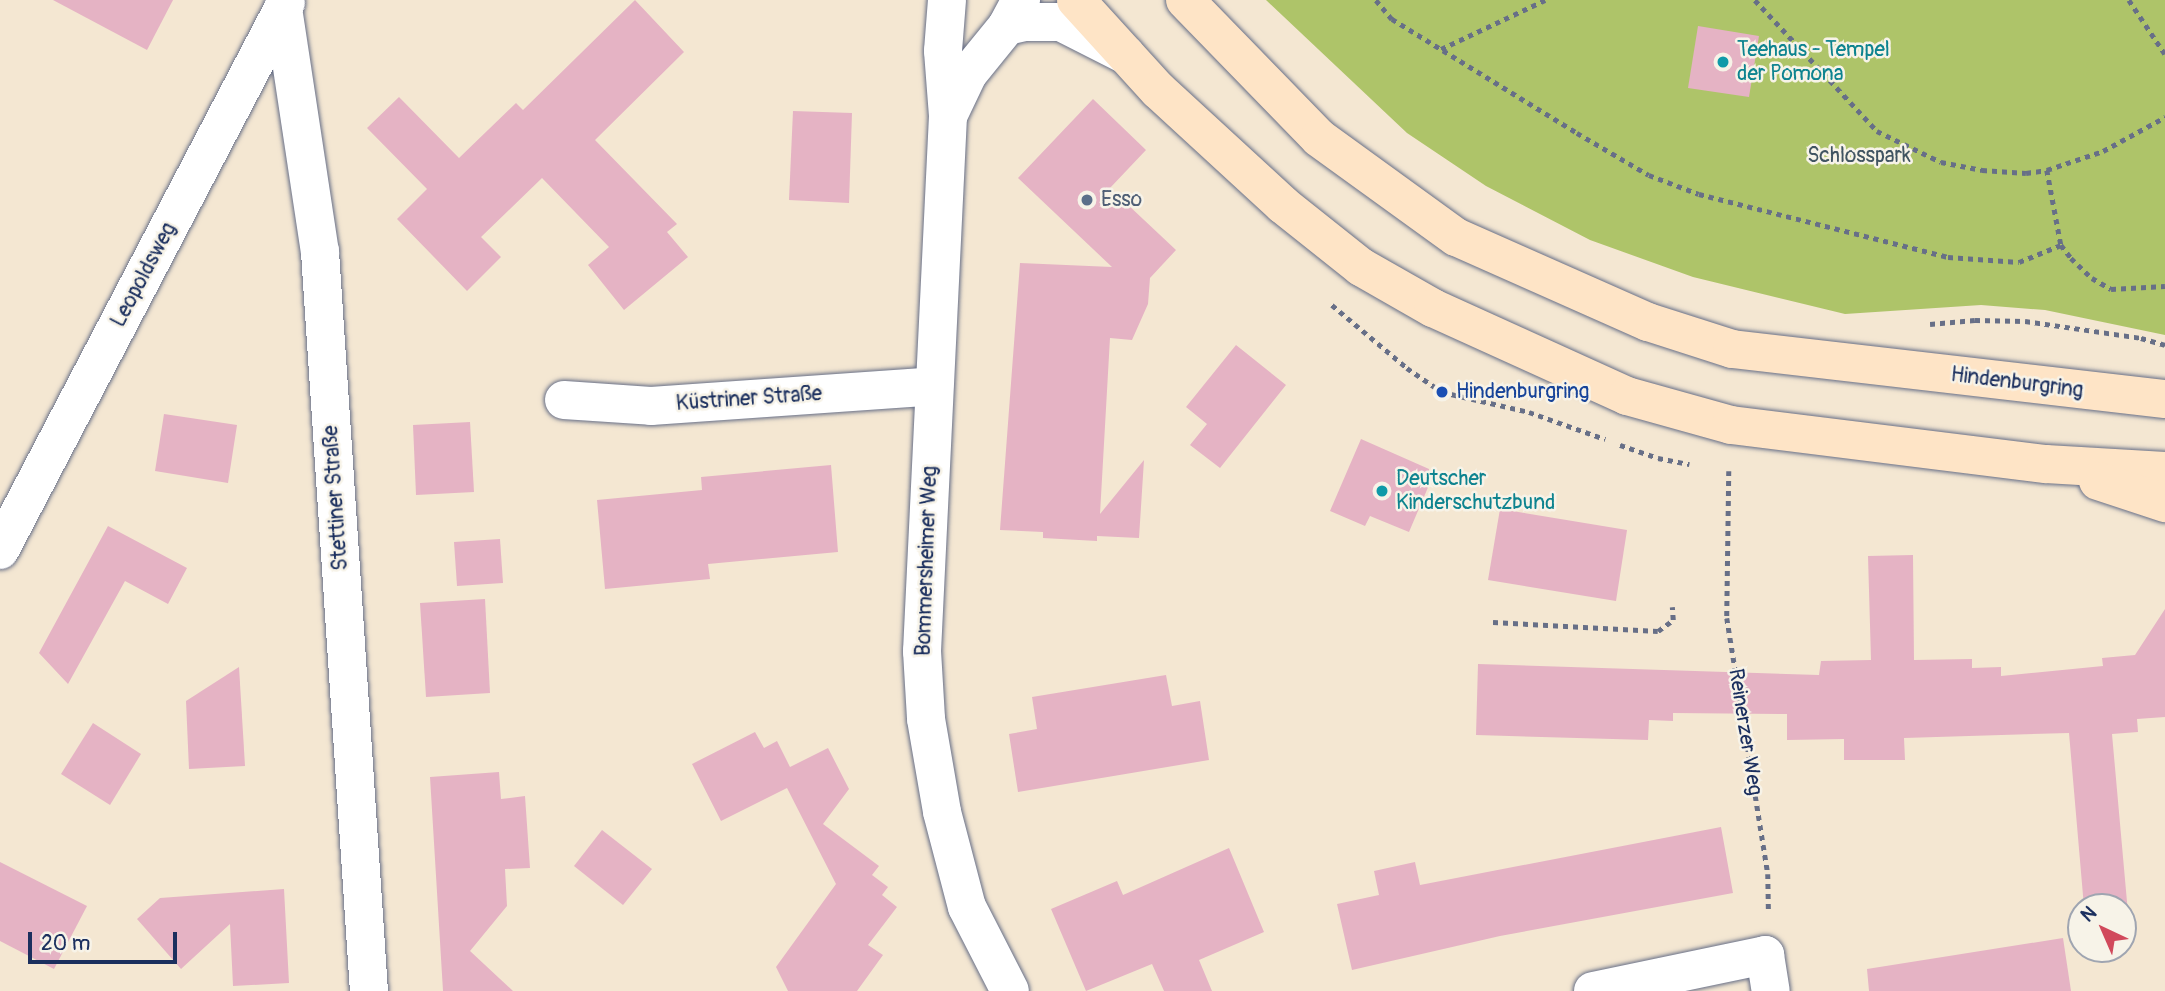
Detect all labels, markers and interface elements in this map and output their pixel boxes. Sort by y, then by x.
place label: Teehaus - Tempel der Pomona [1737,37,1890,87]
marker: Teehaus - Tempel der Pomona [1715,54,1731,70]
park label: Schlosspark [1807,143,1911,169]
place label: Esso [1101,187,1142,213]
marker: Esso [1079,192,1095,208]
street label: Leopoldsweg [106,218,182,332]
street label: Hindenburgring [1949,362,2085,404]
place label: Hindenburgring [1456,379,1589,405]
street label: Küstriner Straße [675,381,823,417]
marker: Hindenburgring [1434,384,1450,400]
street label: Stettiner Straße [318,425,354,571]
street label: Bommersheimer Weg [911,465,943,657]
place label: Deutscher Kinderschutzbund [1396,466,1555,516]
marker: Deutscher Kinderschutzbund [1374,483,1390,499]
street label: Reinerzer Weg [1723,667,1767,797]
north arrow [2067,893,2137,963]
text: N [2076,901,2102,927]
scale bar [32,918,180,962]
text: 20 m [41,930,90,957]

